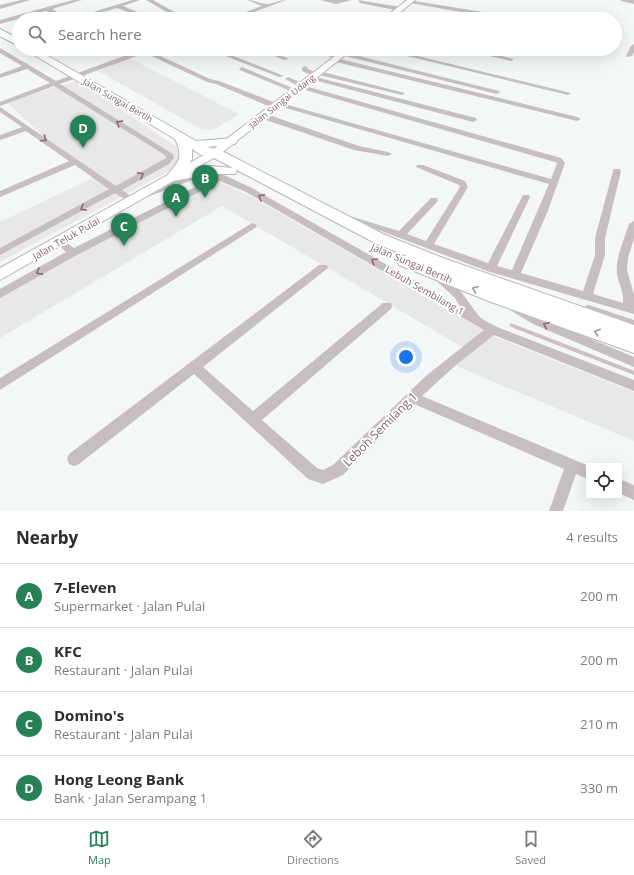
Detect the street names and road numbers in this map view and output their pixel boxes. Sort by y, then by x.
street label: Jalan Sungai Udang [245,71,318,132]
street label: Jalan Sungai Bertih [80,74,155,125]
street label: Jalan Teluk Pulai [29,213,102,263]
street label: Jalan Sungai Bertih [368,239,455,286]
street label: Lebuh Sembilang 1 [383,262,467,318]
street label: Leboh Semilang 1 [339,388,421,470]

